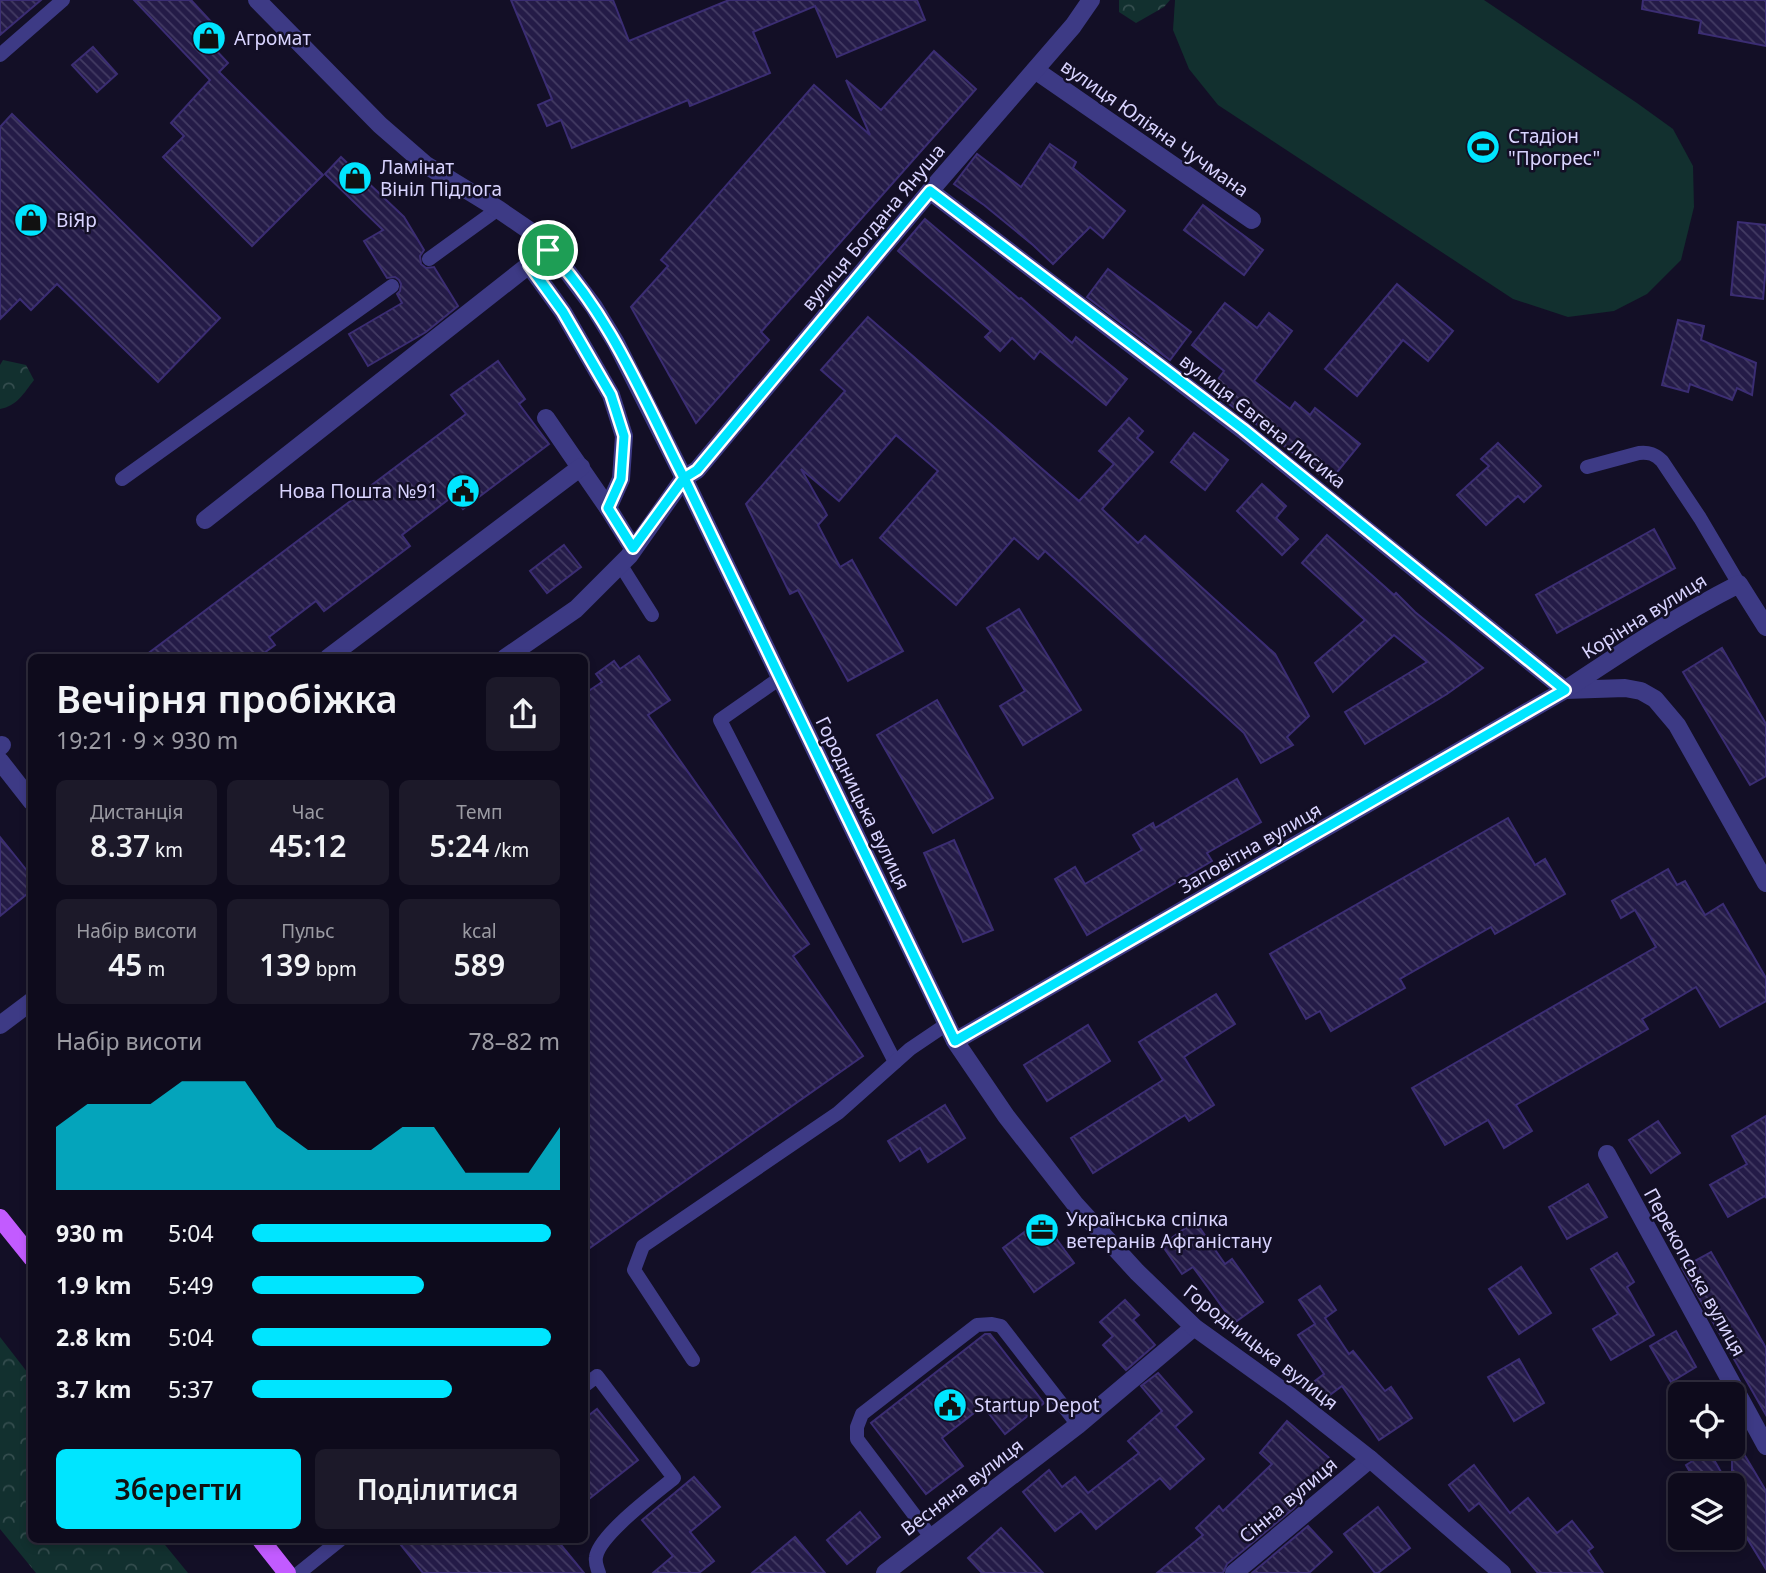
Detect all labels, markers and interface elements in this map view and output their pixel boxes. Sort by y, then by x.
shop icon: Агромат [190,19,228,57]
place label: Агромат [234,25,311,51]
street label: вулиця Юліяна Чучмана [1056,53,1254,203]
place label: Стадіон "Прогрес" [1508,123,1600,171]
sports icon: Стадіон "Прогрес" [1464,128,1502,166]
street label: вулиця Богдана Януша [795,138,951,316]
place label: Ламінат Вініл Підлога [380,154,502,202]
shop icon: Ламінат Вініл Підлога [336,159,374,197]
shop icon: ВіЯр [12,201,50,239]
place label: ВіЯр [56,207,97,233]
pin [518,220,578,280]
icon: arrive [529,231,567,269]
street label: вулиця Євгена Лисика [1174,348,1352,494]
public building icon: Нова Пошта №91 [444,472,482,510]
place label: Нова Пошта №91 [279,478,438,504]
street label: Корінна вулиця [1577,567,1711,665]
text: Вечірня пробіжка [56,672,398,724]
button: share [486,677,560,751]
street label: Городницька вулиця [810,712,916,894]
text: 19:21 · 9 × 930 m [56,724,238,756]
street label: Заповітна вулиця [1174,797,1326,899]
text: Дистанція [90,799,183,825]
text: Час [292,799,324,825]
text: Темп [456,799,503,825]
text: 8.37 [90,825,150,866]
text: 45:12 [270,825,346,866]
text: 5:24 [429,825,489,866]
text: km [150,837,183,863]
text: /km [489,837,529,863]
text: Набір висоти [76,918,197,944]
text: Пульс [281,918,335,944]
text: kcal [462,918,497,944]
text: 45 [108,944,142,985]
text: 139 [259,944,311,985]
text: 589 [454,944,505,985]
text: m [142,956,165,982]
text: bpm [311,956,357,982]
text: Набір висоти [56,1025,202,1057]
text: 78–82 m [468,1025,560,1057]
street label: Перекопська вулиця [1638,1183,1752,1361]
place label: Українська спілка ветеранів Афганістану [1066,1206,1272,1254]
office icon: Українська спілка ветеранів Афганістану [1023,1211,1061,1249]
text: 930 m [56,1217,124,1249]
text: 5:04 [168,1217,214,1249]
text: 1.9 km [56,1269,131,1301]
text: 5:49 [168,1269,214,1301]
street label: Городницька вулиця [1178,1278,1344,1416]
text: 2.8 km [56,1321,131,1353]
text: 5:04 [168,1321,214,1353]
text: 3.7 km [56,1373,131,1405]
text: 5:37 [168,1373,214,1405]
map controls [1668,1382,1745,1550]
button: locate [1668,1382,1745,1459]
public building icon: Startup Depot [931,1386,969,1424]
place label: Startup Depot [974,1392,1100,1418]
street label: Весняна вулиця [896,1432,1028,1542]
button: Зберегти [56,1449,301,1529]
button: Поділитися [315,1449,560,1529]
street label: Сінна вулиця [1233,1451,1343,1549]
button: layers [1668,1473,1745,1550]

